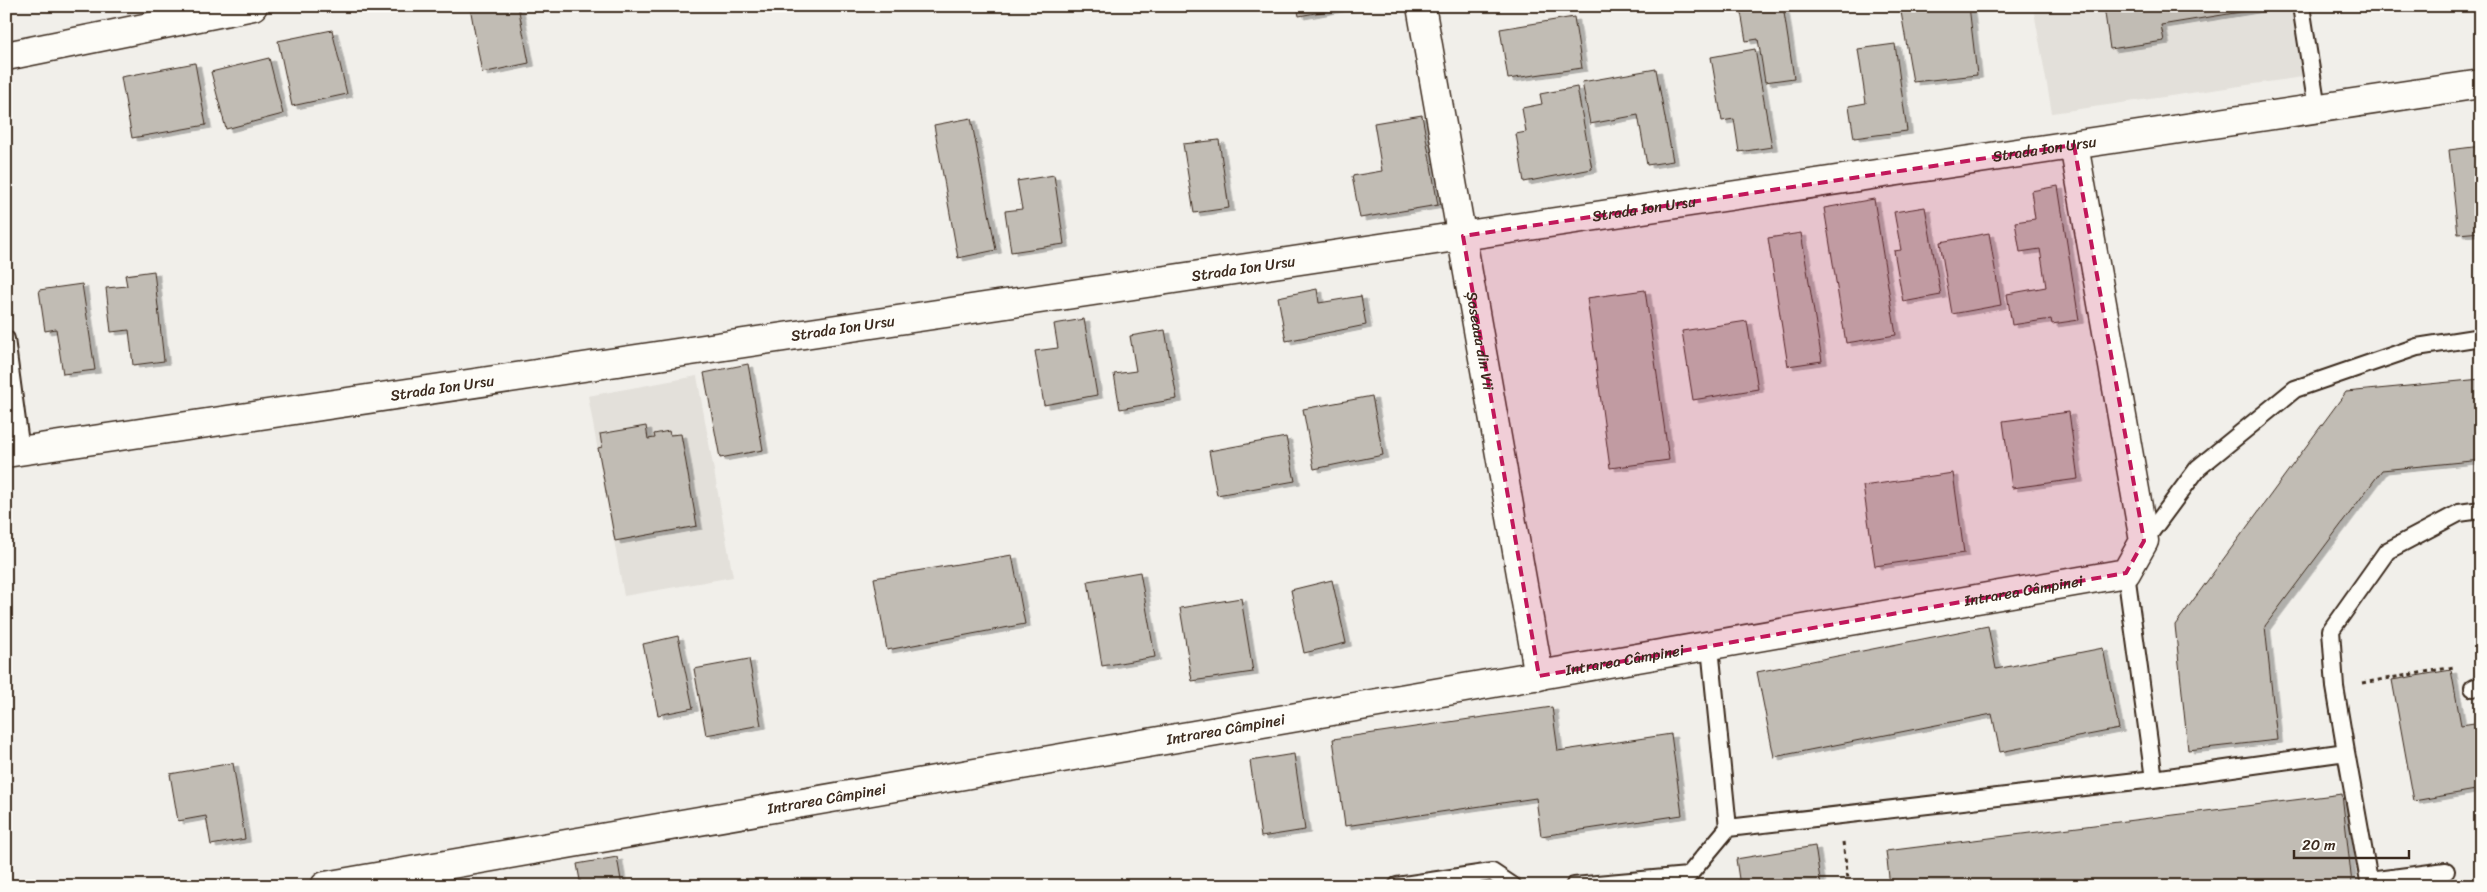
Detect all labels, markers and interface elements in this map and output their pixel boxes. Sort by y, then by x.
street label: Strada Ion Ursu [1991,129,2098,170]
street label: Strada Ion Ursu [1590,188,1698,229]
street label: Strada Ion Ursu [1190,248,1297,289]
street label: Șoseaua din Vii [1458,289,1502,393]
street label: Strada Ion Ursu [789,308,896,349]
street label: Strada Ion Ursu [389,367,496,409]
street label: Intrarea Câmpinei [1961,568,2086,614]
street label: Intrarea Câmpinei [1562,637,1687,683]
street label: Intrarea Câmpinei [1163,706,1288,753]
street label: Intrarea Câmpinei [764,776,889,822]
scale bar [2294,827,2410,859]
text: 20 m [2302,832,2336,858]

